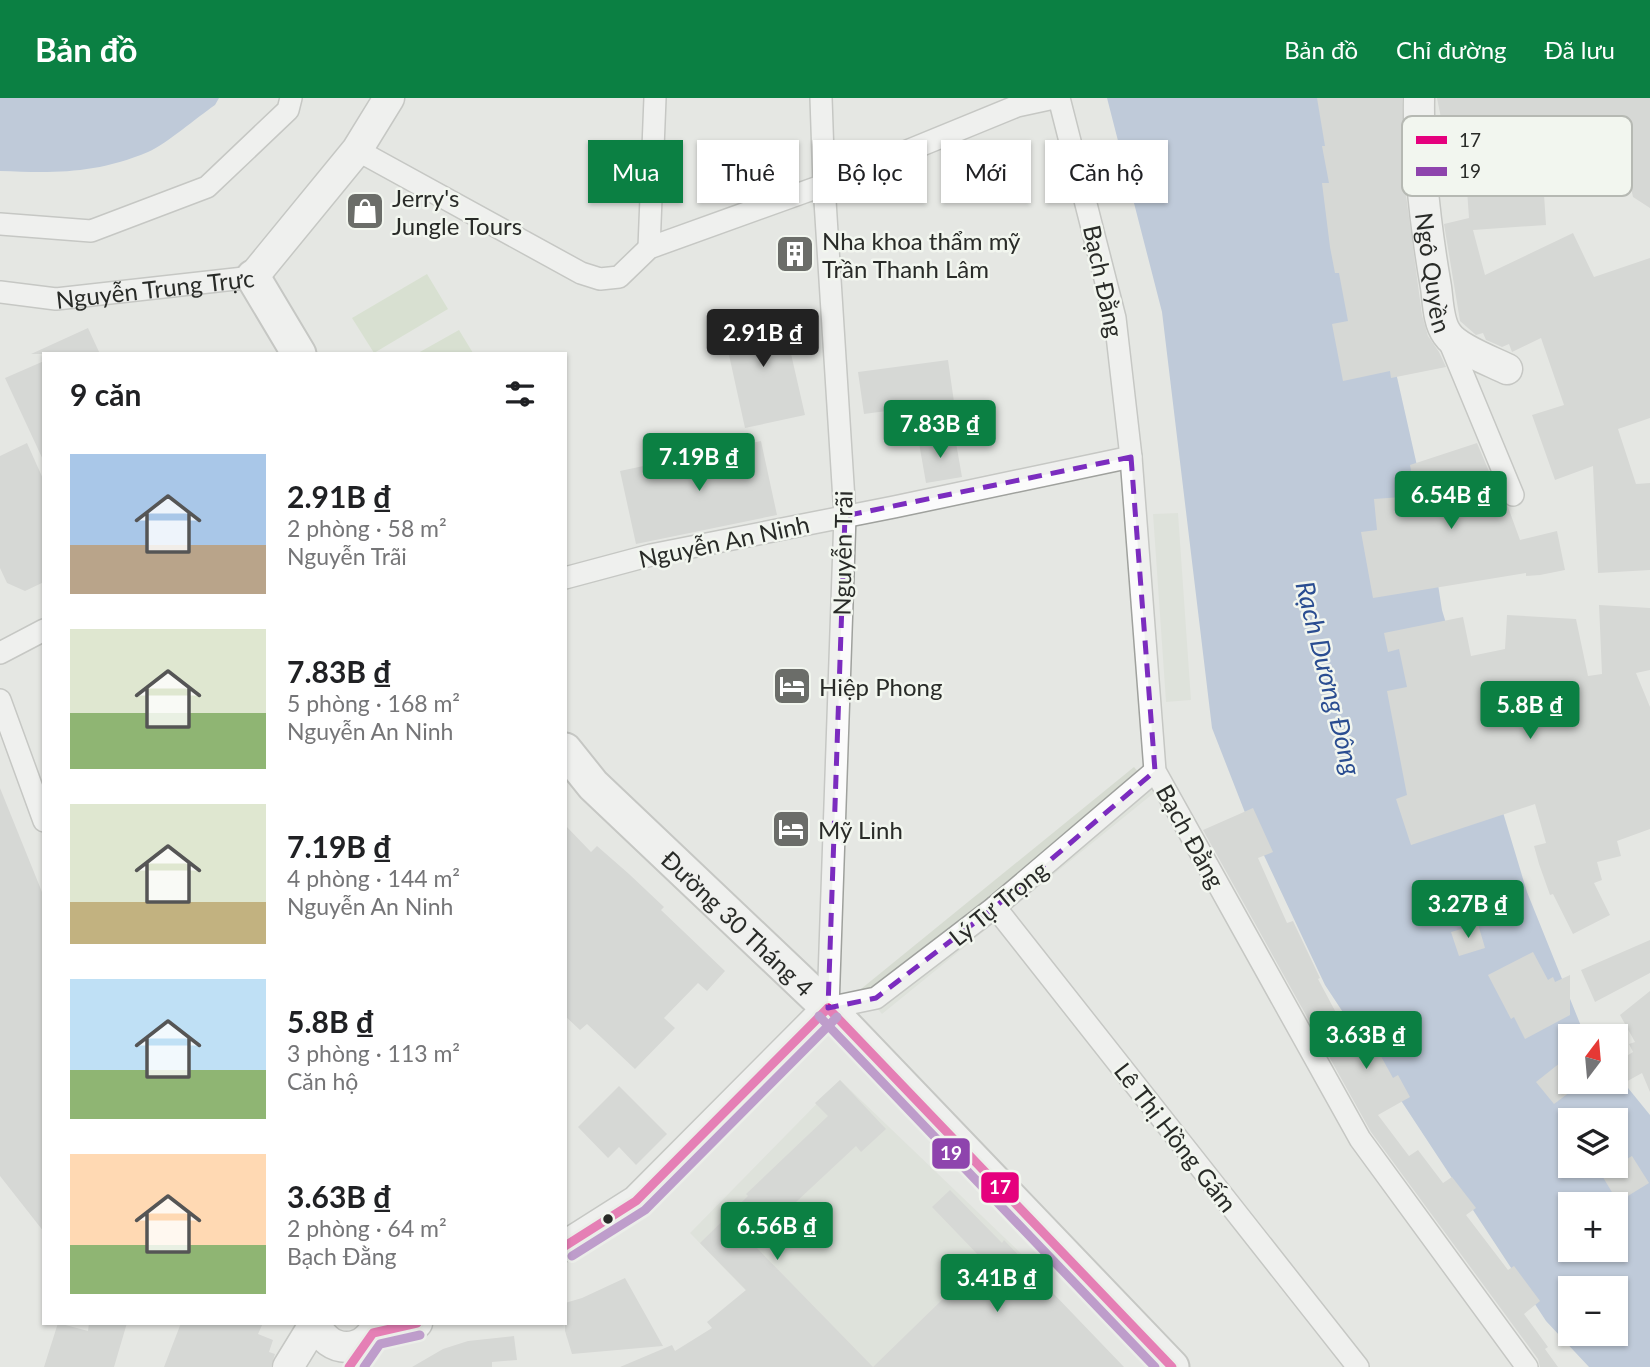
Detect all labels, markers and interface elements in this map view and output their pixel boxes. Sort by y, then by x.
text: Bản đồ [35,29,138,69]
text: Bản đồ [1284,35,1358,64]
text: Chỉ đường [1396,35,1507,64]
text: Đã lưu [1545,35,1615,64]
legend [1402,116,1632,196]
text: 17 [1459,128,1481,151]
chip: Mua [588,140,683,203]
chip: Thuê [697,140,799,203]
chip: Bộ lọc [813,140,927,203]
chip: Mới [941,140,1031,203]
chip: Căn hộ [1045,140,1168,203]
text: 19 [1459,159,1481,182]
place label: Jerry's Jungle Tours [392,183,522,240]
shop icon: Jerry's Jungle Tours [344,190,386,232]
street label: Ngô Quyền [1411,211,1458,336]
street label: Bạch Đằng [1078,222,1130,340]
place label: Nha khoa thẩm mỹ Trần Thanh Lâm [822,226,1021,283]
building icon: Nha khoa thẩm mỹ Trần Thanh Lâm [774,233,816,275]
street label: Nguyễn Trung Trực [54,262,256,313]
pin: 2.91B ₫ [698,310,828,369]
text: 2.91B ₫ [723,318,803,346]
icon: filters [501,375,539,413]
text: 9 căn [70,376,141,412]
pin: 7.83B ₫ [875,400,1005,460]
text: 7.83B ₫ [900,409,980,437]
pin: 7.19B ₫ [634,434,764,493]
text: 7.19B ₫ [659,442,739,470]
pin: 6.54B ₫ [1386,472,1516,531]
text: 2.91B ₫ [287,478,392,514]
text: 6.54B ₫ [1411,480,1491,508]
icon: home [126,482,210,566]
street label: Nguyễn Trãi [826,490,858,616]
street label: Nguyễn An Ninh [636,509,812,573]
text: 2 phòng · 58 m² [287,514,447,542]
text: Nguyễn Trãi [287,542,407,570]
water label: Rạch Dương Đông [1289,578,1369,779]
text: 7.83B ₫ [287,653,392,689]
icon: home [126,657,210,741]
hotel icon: Hiệp Phong [771,665,813,707]
place label: Hiệp Phong [819,672,942,701]
pin: 5.8B ₫ [1473,682,1587,741]
text: 5 phòng · 168 m² [287,689,460,717]
text: 5.8B ₫ [1496,690,1564,718]
text: Nguyễn An Ninh [287,717,453,745]
street label: Bạch Đằng [1151,779,1231,893]
hotel icon: Mỹ Linh [770,808,812,850]
place label: Mỹ Linh [818,815,903,844]
text: 7.19B ₫ [287,828,392,864]
icon: home [126,832,210,916]
street label: Đường 30 Tháng 4 [656,844,820,1002]
street label: Lý Tự Trọng [943,855,1053,951]
text: 4 phòng · 144 m² [287,864,460,892]
pin: 3.27B ₫ [1403,880,1533,940]
text: 3.27B ₫ [1428,889,1508,917]
text: Nguyễn An Ninh [287,892,453,920]
text: 5.8B ₫ [287,1003,375,1039]
icon: home [126,1007,210,1091]
pin: 3.63B ₫ [1301,1012,1431,1071]
text: 3.63B ₫ [1326,1020,1406,1048]
north arrow [1558,1024,1628,1094]
map controls [1558,1024,1628,1346]
text: 3 phòng · 113 m² [287,1039,460,1067]
street label: Lê Thị Hồng Gấm [1109,1057,1243,1217]
text: Căn hộ [287,1067,358,1095]
button: layers [1558,1108,1628,1178]
line badge: 19 [931,1137,971,1170]
text: 19 [940,1141,962,1164]
line badge: 17 [980,1171,1020,1204]
text: 17 [989,1175,1011,1198]
text: 3.63B ₫ [287,1178,392,1214]
icon: home [126,1182,210,1266]
button: + [1558,1192,1628,1262]
pin: 6.56B ₫ [712,1202,842,1262]
text: 6.56B ₫ [737,1211,817,1239]
unlabelled marker [601,1212,615,1226]
text: 2 phòng · 64 m² [287,1214,447,1242]
text: Bạch Đằng [287,1242,396,1270]
pin: 3.41B ₫ [932,1254,1062,1314]
text: 3.41B ₫ [957,1263,1037,1291]
button: − [1558,1276,1628,1346]

